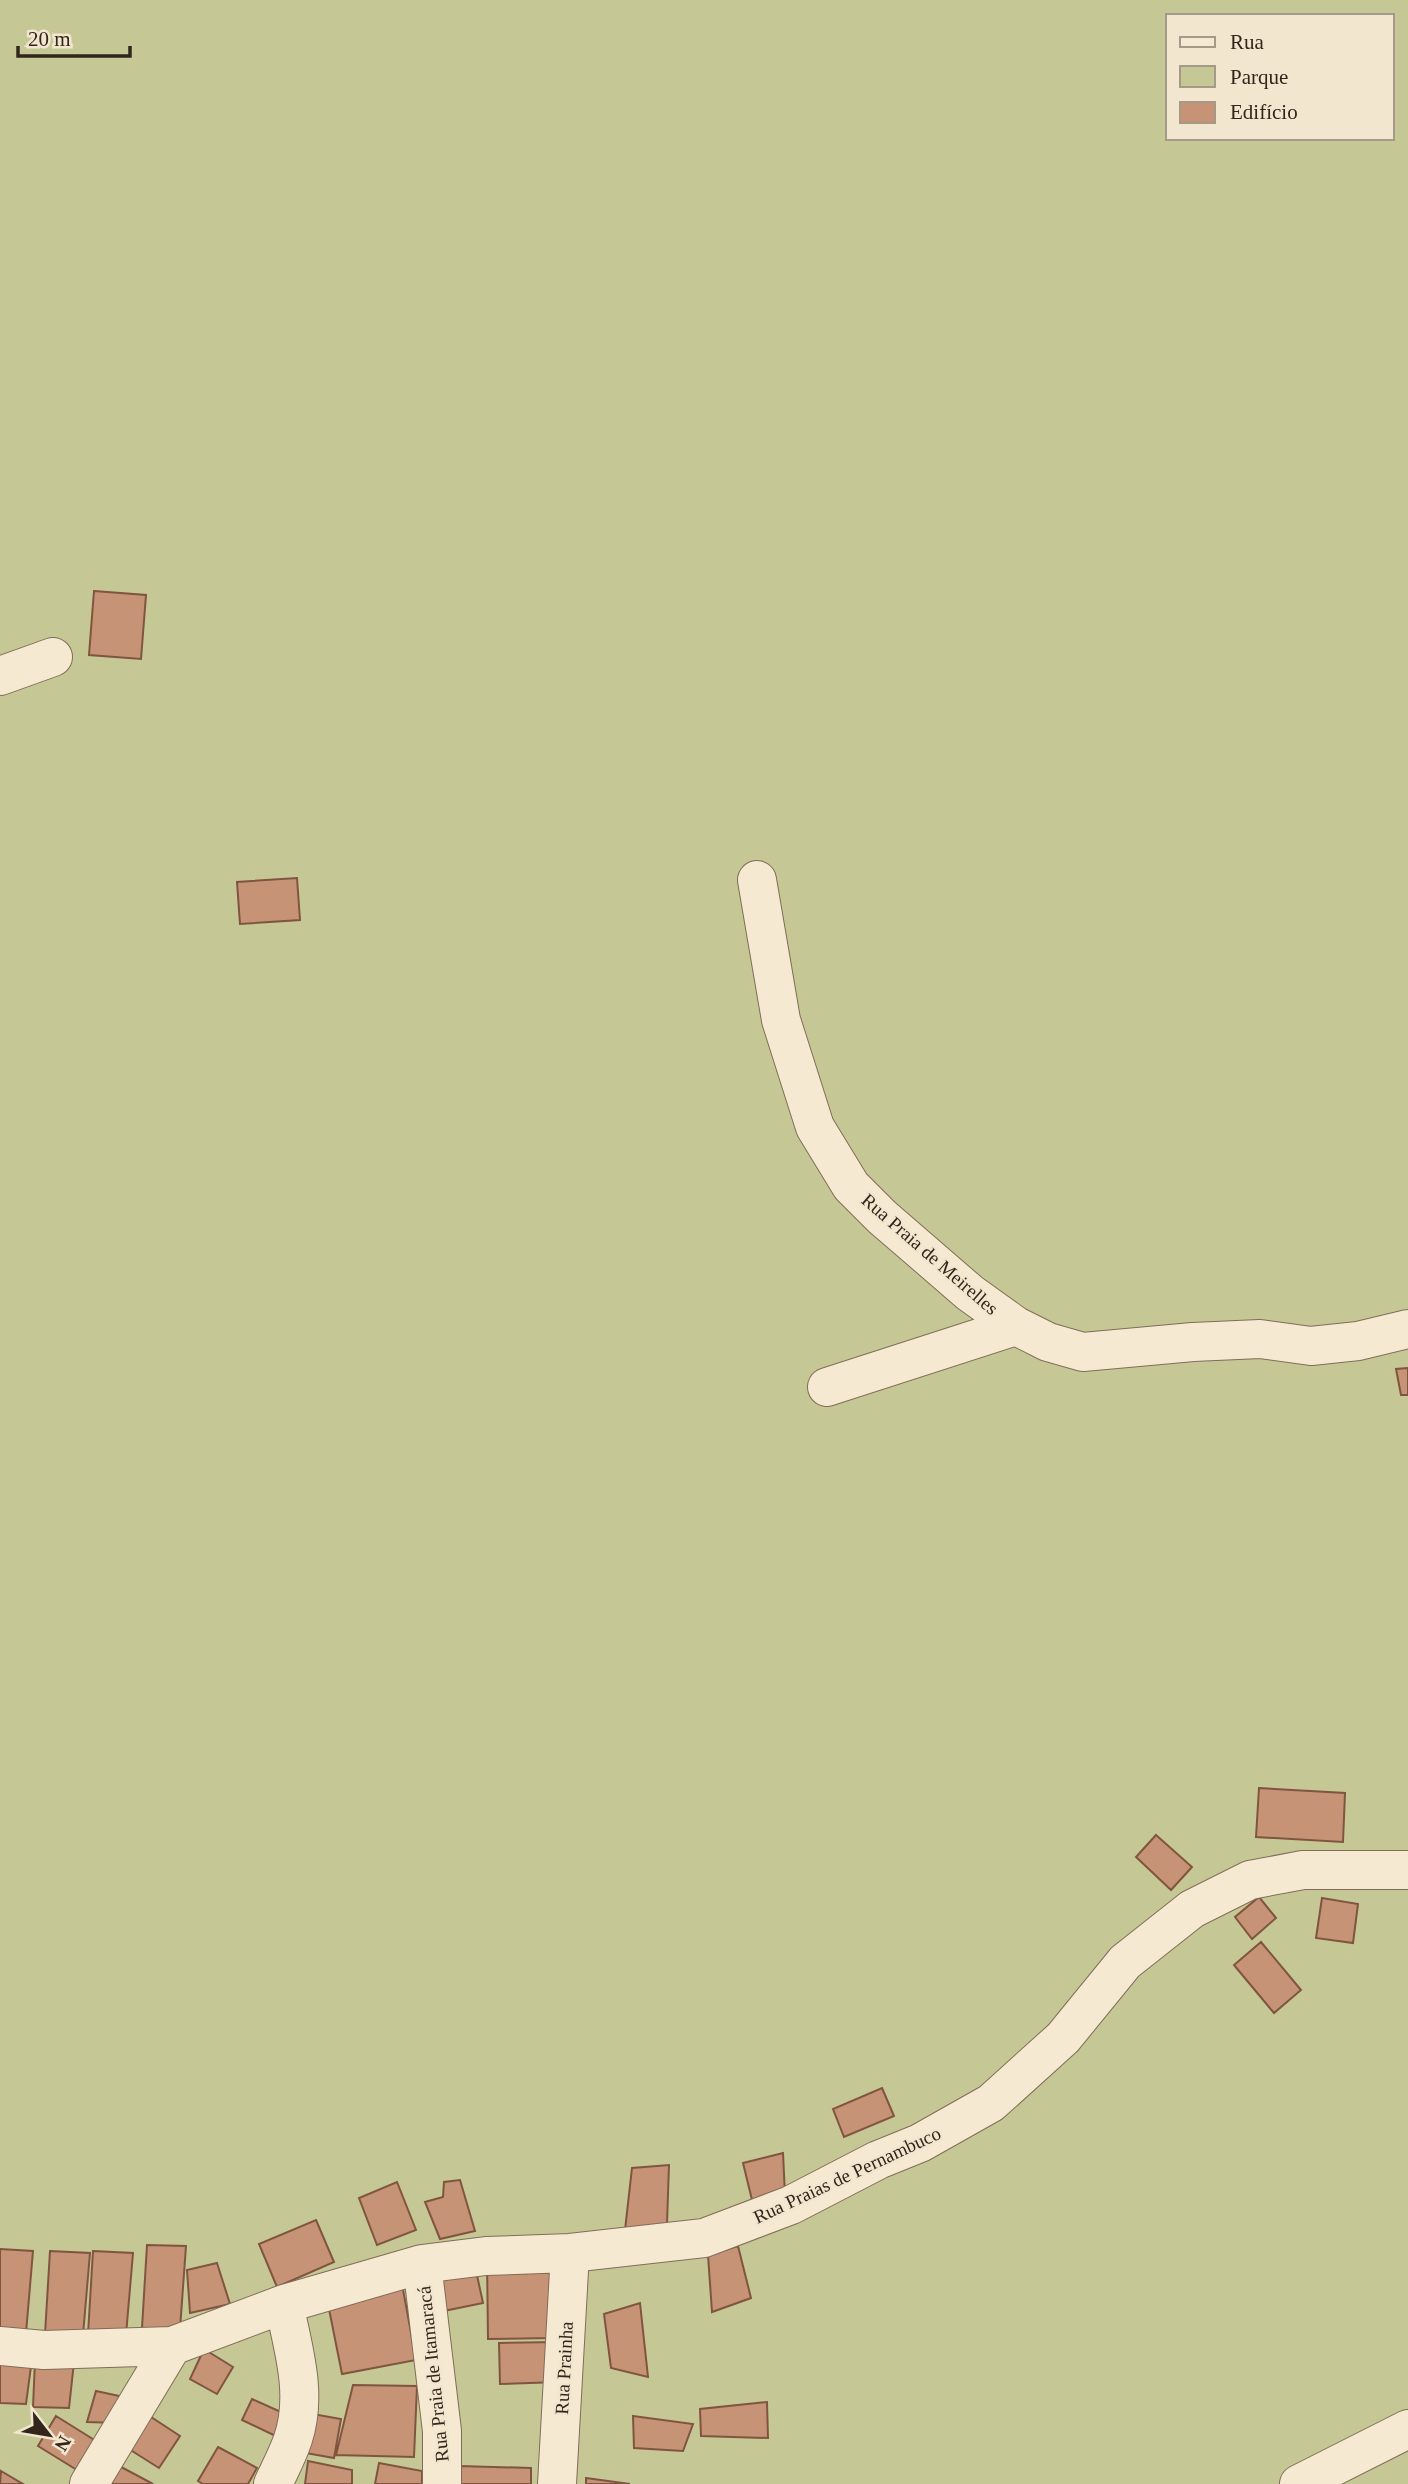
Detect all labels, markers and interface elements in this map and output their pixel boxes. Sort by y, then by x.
scale bar [18,14,130,58]
legend [1166,14,1394,140]
text: 20 m [28,27,71,51]
text: Rua [1230,30,1265,54]
text: Parque [1230,65,1288,89]
text: Edifício [1230,100,1298,124]
street label: Rua Praia de Meirelles [858,1189,1002,1319]
street label: Rua Praias de Pernambuco [750,2122,944,2228]
street label: Rua Praia de Itamaracá [413,2284,453,2463]
street label: Rua Prainha [551,2320,577,2415]
north arrow [14,2400,84,2470]
text: N [50,2432,76,2455]

